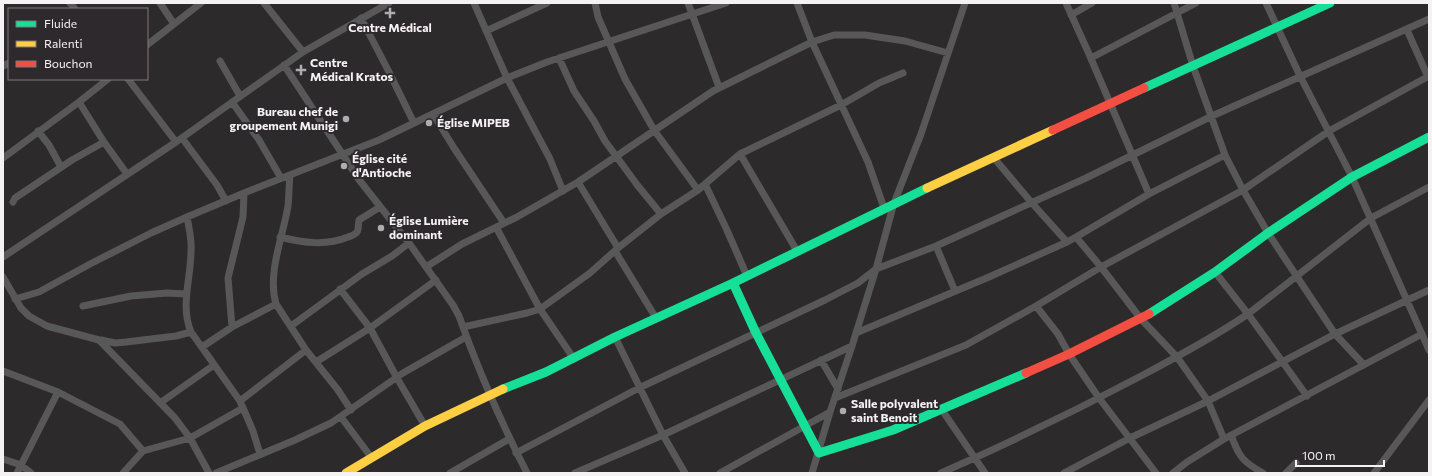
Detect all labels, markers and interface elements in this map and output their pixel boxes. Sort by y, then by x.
marker: Centre Médical [384,7,396,19]
legend [8,8,148,80]
text: Fluide [44,16,77,30]
place label: Centre Médical [348,20,432,34]
text: Ralenti [44,36,83,50]
place label: Centre Médical Kratos [310,55,393,83]
text: Bouchon [44,56,92,70]
marker: Centre Médical Kratos [295,64,307,76]
place label: Bureau chef de groupement Munigi [230,104,338,132]
marker: Bureau chef de groupement Munigi [341,114,351,124]
place label: Église MIPEB [437,115,510,129]
marker: Église MIPEB [424,118,434,128]
place label: Église cité d'Antioche [352,151,411,179]
marker: Église cité d'Antioche [339,161,349,171]
place label: Église Lumière dominant [389,213,469,241]
marker: Église Lumière dominant [376,223,386,233]
place label: Salle polyvalent saint Benoit [851,396,938,424]
marker: Salle polyvalent saint Benoit [838,406,848,416]
scale bar [1296,442,1384,468]
text: 100 m [1302,448,1336,462]

